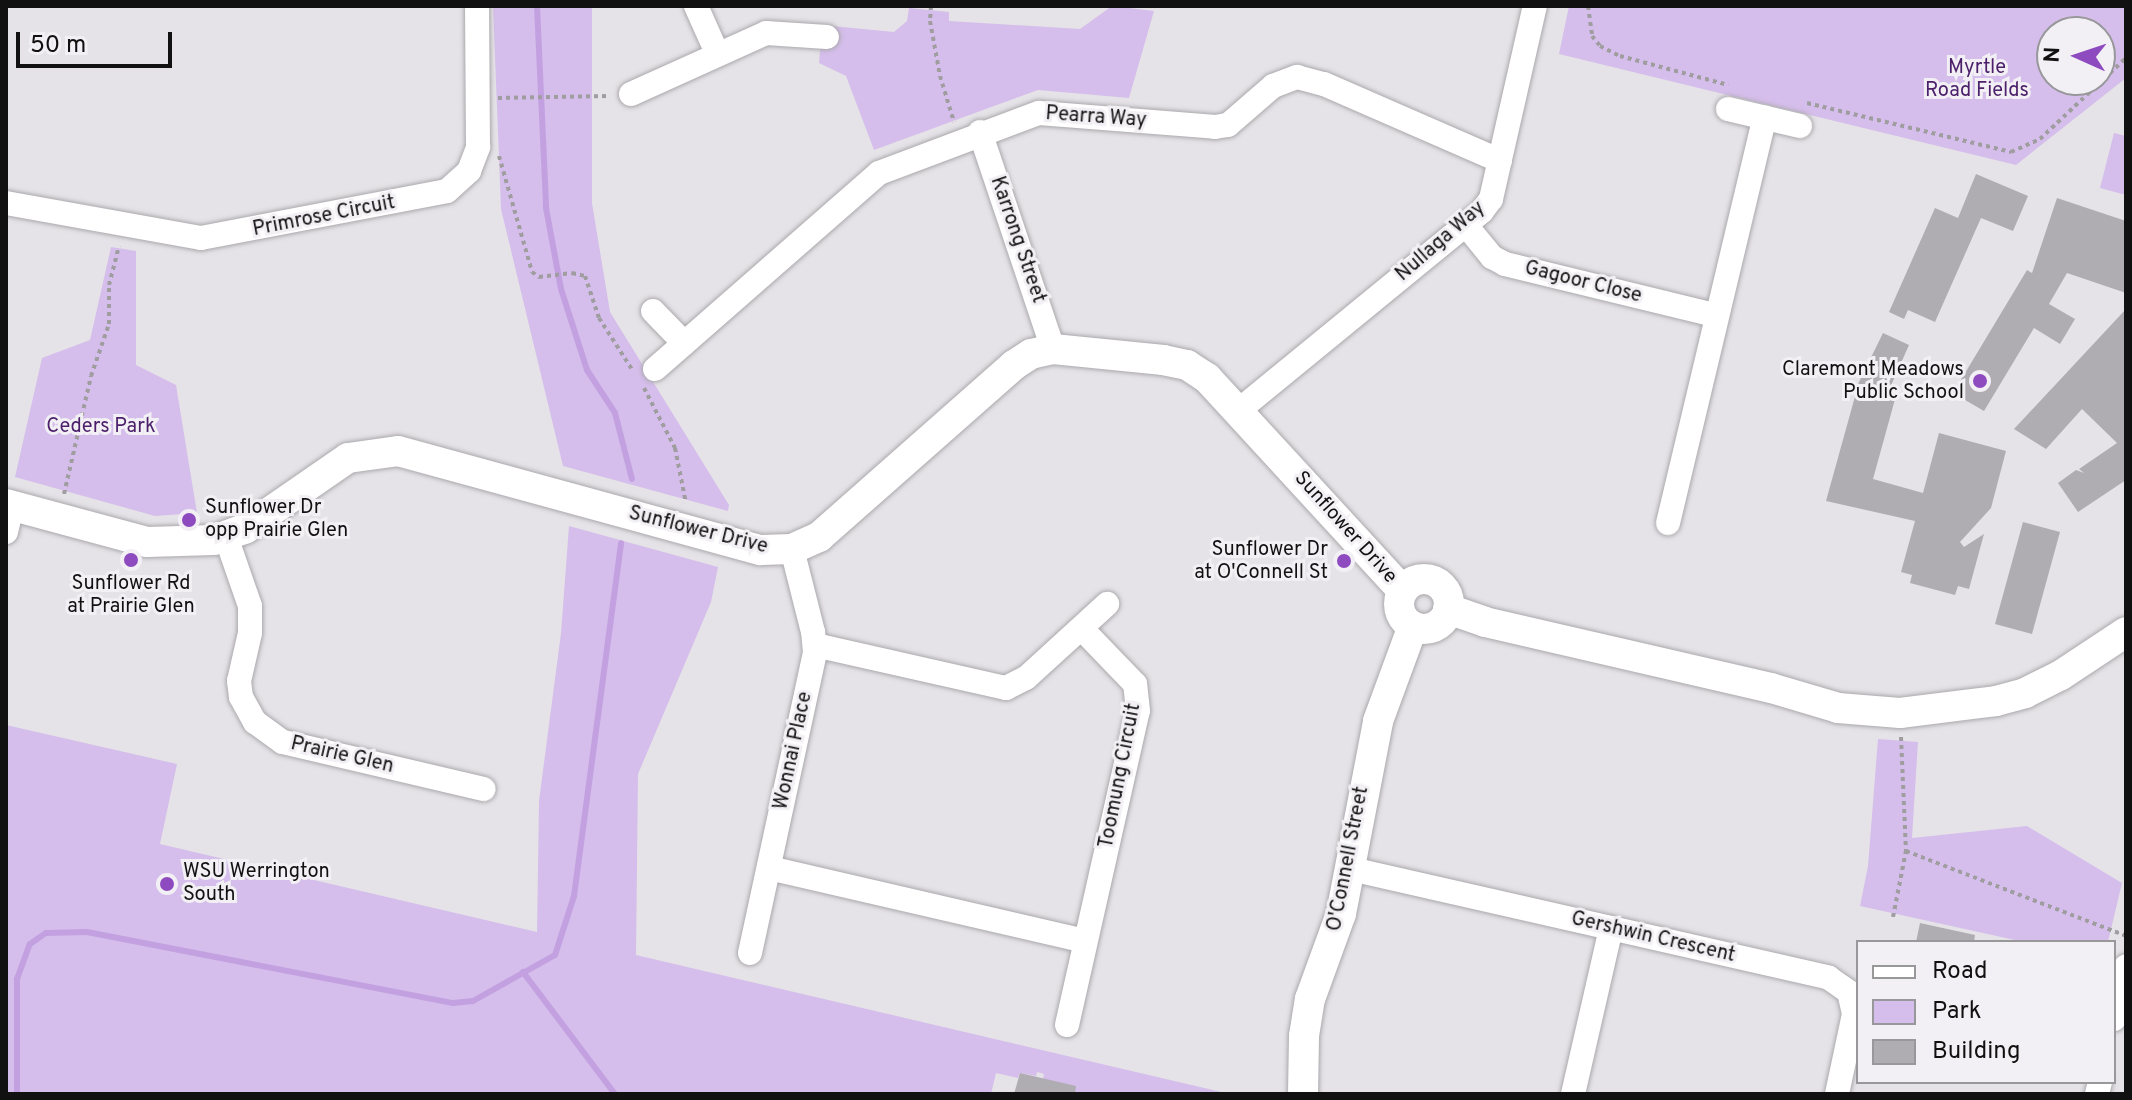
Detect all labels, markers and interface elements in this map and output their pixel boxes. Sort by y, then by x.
scale bar [20,16,176,66]
north arrow [2036,16,2116,96]
text: 50 m [30,31,86,61]
text: N [2040,46,2067,63]
park label: Myrtle Road Fields [1925,56,2029,103]
street label: Pearra Way [1044,102,1148,134]
street label: Karrong Street [984,174,1050,306]
street label: Primrose Circuit [251,191,397,243]
street label: Nullaga Way [1391,197,1491,287]
street label: Gagoor Close [1522,257,1644,309]
place label: Claremont Meadows Public School [1782,358,1964,405]
marker: Claremont Meadows Public School [1971,372,1989,390]
park label: Ceders Park [46,415,156,439]
street label: Sunflower Drive [1288,467,1402,589]
place label: Sunflower Dr opp Prairie Glen [205,496,348,543]
street label: Sunflower Drive [626,502,770,560]
marker: Sunflower Dr opp Prairie Glen [180,511,198,529]
place label: Sunflower Dr at O'Connell St [1194,538,1328,585]
marker: Sunflower Rd at Prairie Glen [122,551,140,569]
marker: Sunflower Dr at O'Connell St [1335,552,1353,570]
place label: Sunflower Rd at Prairie Glen [67,572,195,619]
street label: Wonnai Place [770,690,818,812]
street label: Toomung Circuit [1095,701,1147,851]
street label: Prairie Glen [288,732,396,780]
street label: O'Connell Street [1323,785,1375,933]
place label: WSU Werrington South [183,860,330,907]
marker: WSU Werrington South [158,875,176,893]
street label: Gershwin Crescent [1569,907,1737,969]
legend [1856,940,2116,1084]
text: Road [1932,957,1988,987]
text: Park [1932,997,1982,1027]
text: Building [1932,1037,2021,1067]

